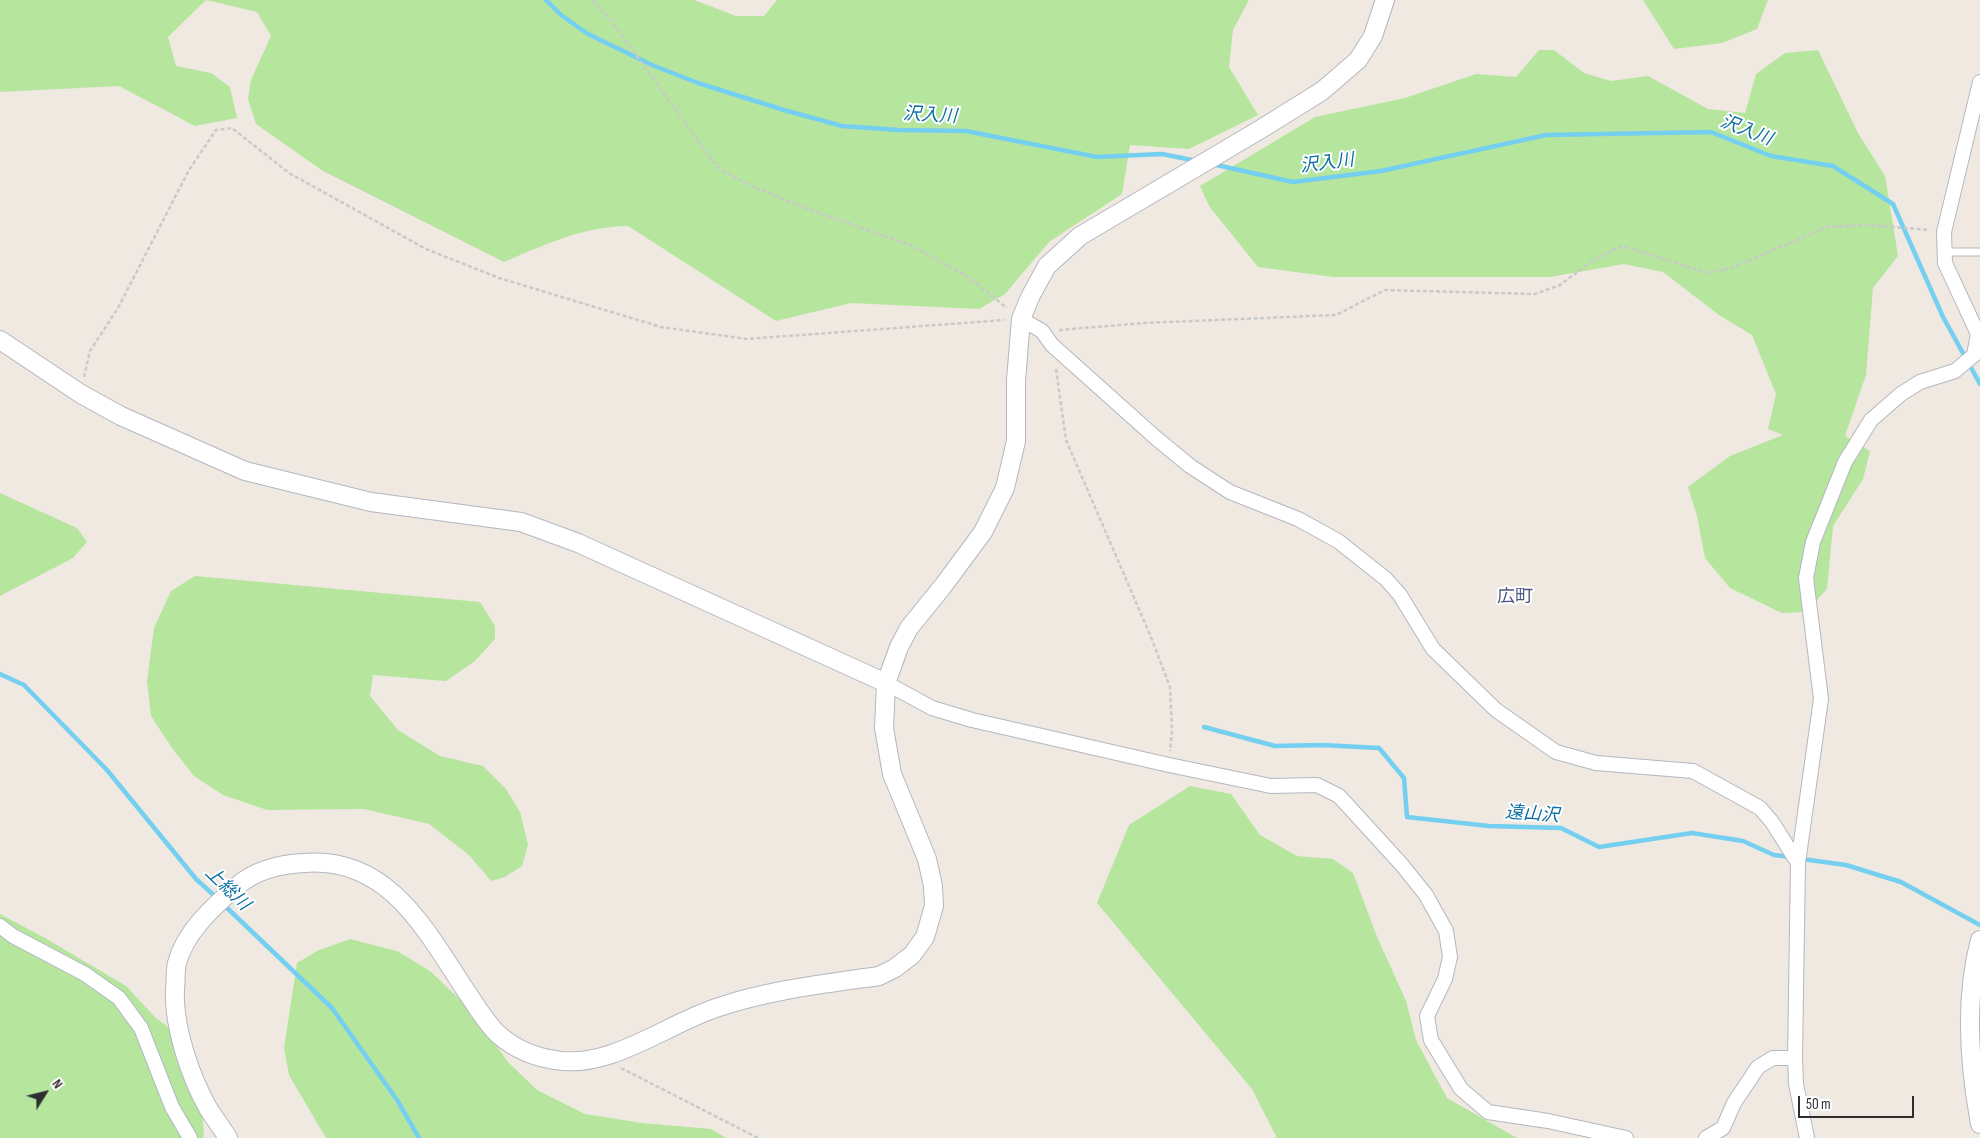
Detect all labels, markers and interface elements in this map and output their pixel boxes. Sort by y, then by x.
water label: 沢入川 [902,104,958,128]
water label: 沢入川 [1717,111,1775,151]
water label: 沢入川 [1299,150,1355,178]
district label: 広町 [1497,586,1533,608]
water label: 遠山沢 [1504,802,1560,828]
water label: 上総川 [200,862,254,916]
north arrow [20,1068,70,1118]
text: N [48,1076,67,1092]
scale bar [1800,1086,1916,1118]
text: 50 m [1806,1095,1831,1114]

